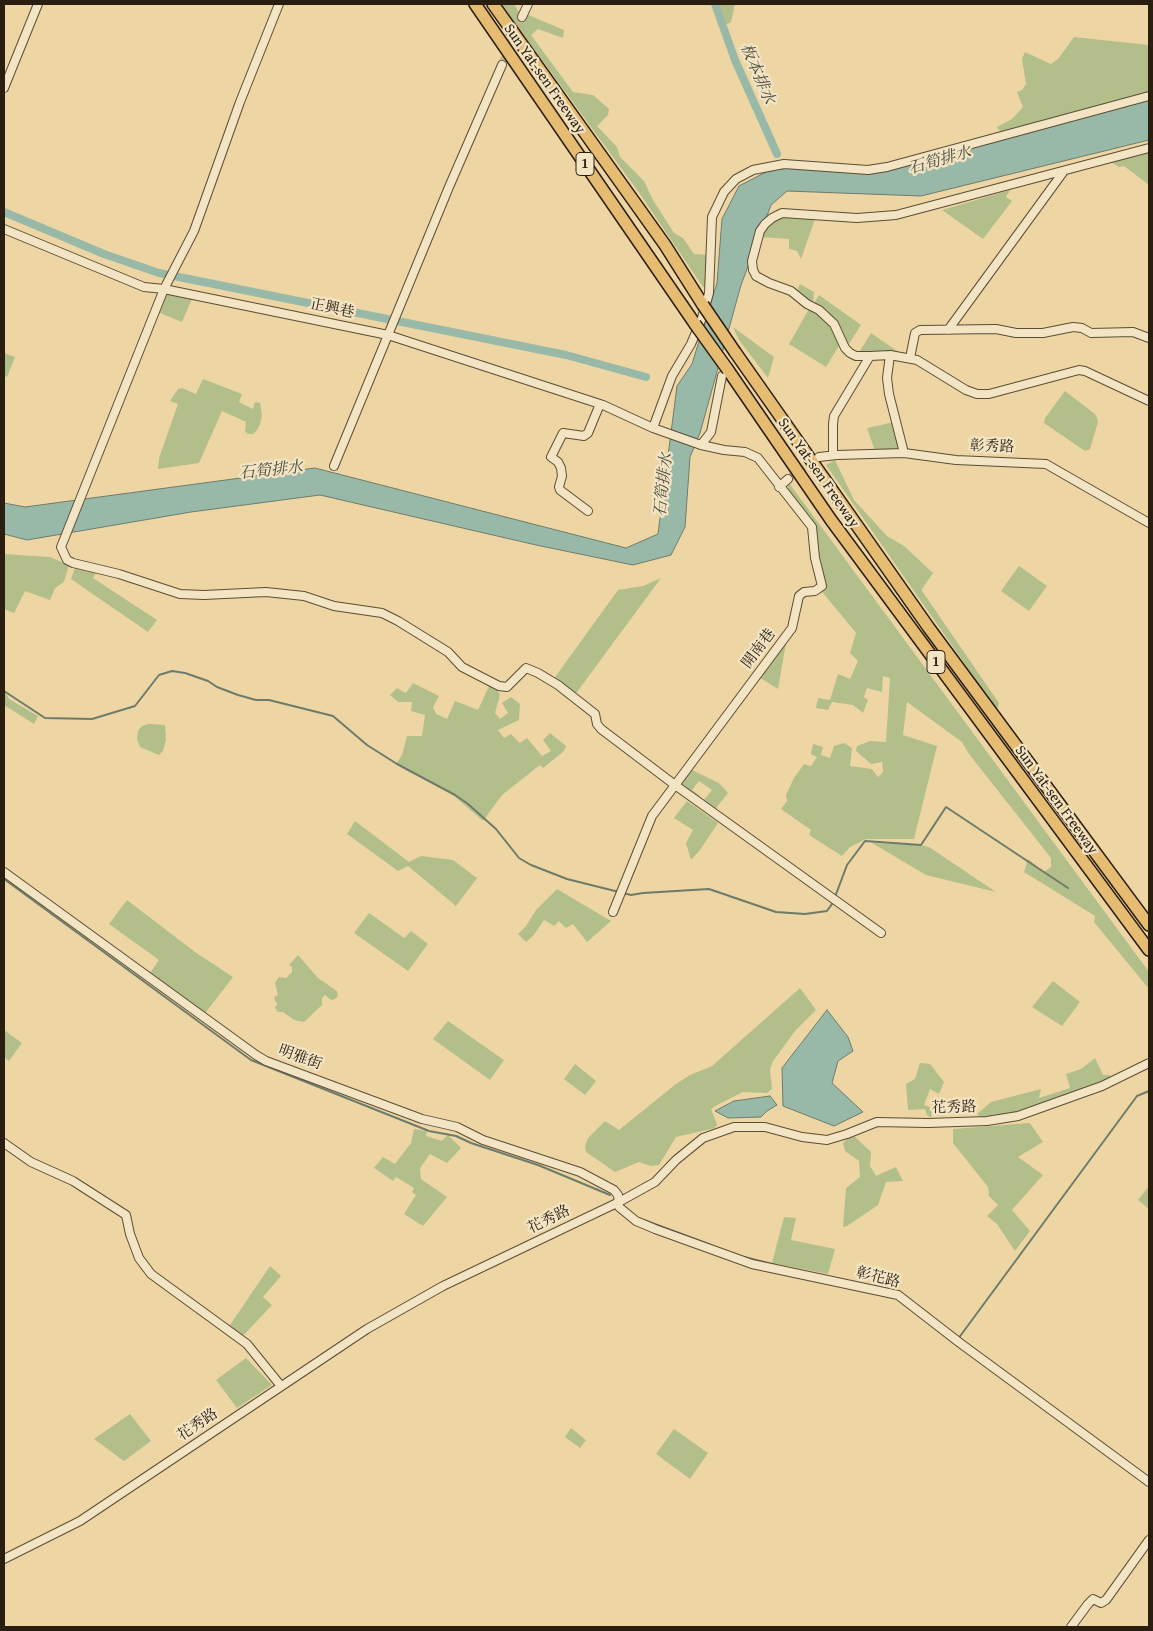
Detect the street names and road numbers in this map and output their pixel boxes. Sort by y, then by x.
street label: Sun Yat-sen Freeway [499,21,589,137]
road number: 1 [576,152,594,175]
street label: 正興巷 [308,296,356,322]
street label: Sun Yat-sen Freeway [773,415,863,531]
street label: 彰秀路 [969,437,1015,457]
street label: 開南巷 [738,626,780,672]
road number: 1 [927,650,945,674]
street label: Sun Yat-sen Freeway [1011,742,1101,858]
street label: 明雅街 [276,1042,324,1074]
street label: 花秀路 [931,1099,977,1117]
street label: 花秀路 [525,1202,573,1238]
street label: 彰花路 [854,1264,902,1292]
street label: 花秀路 [174,1405,222,1445]

